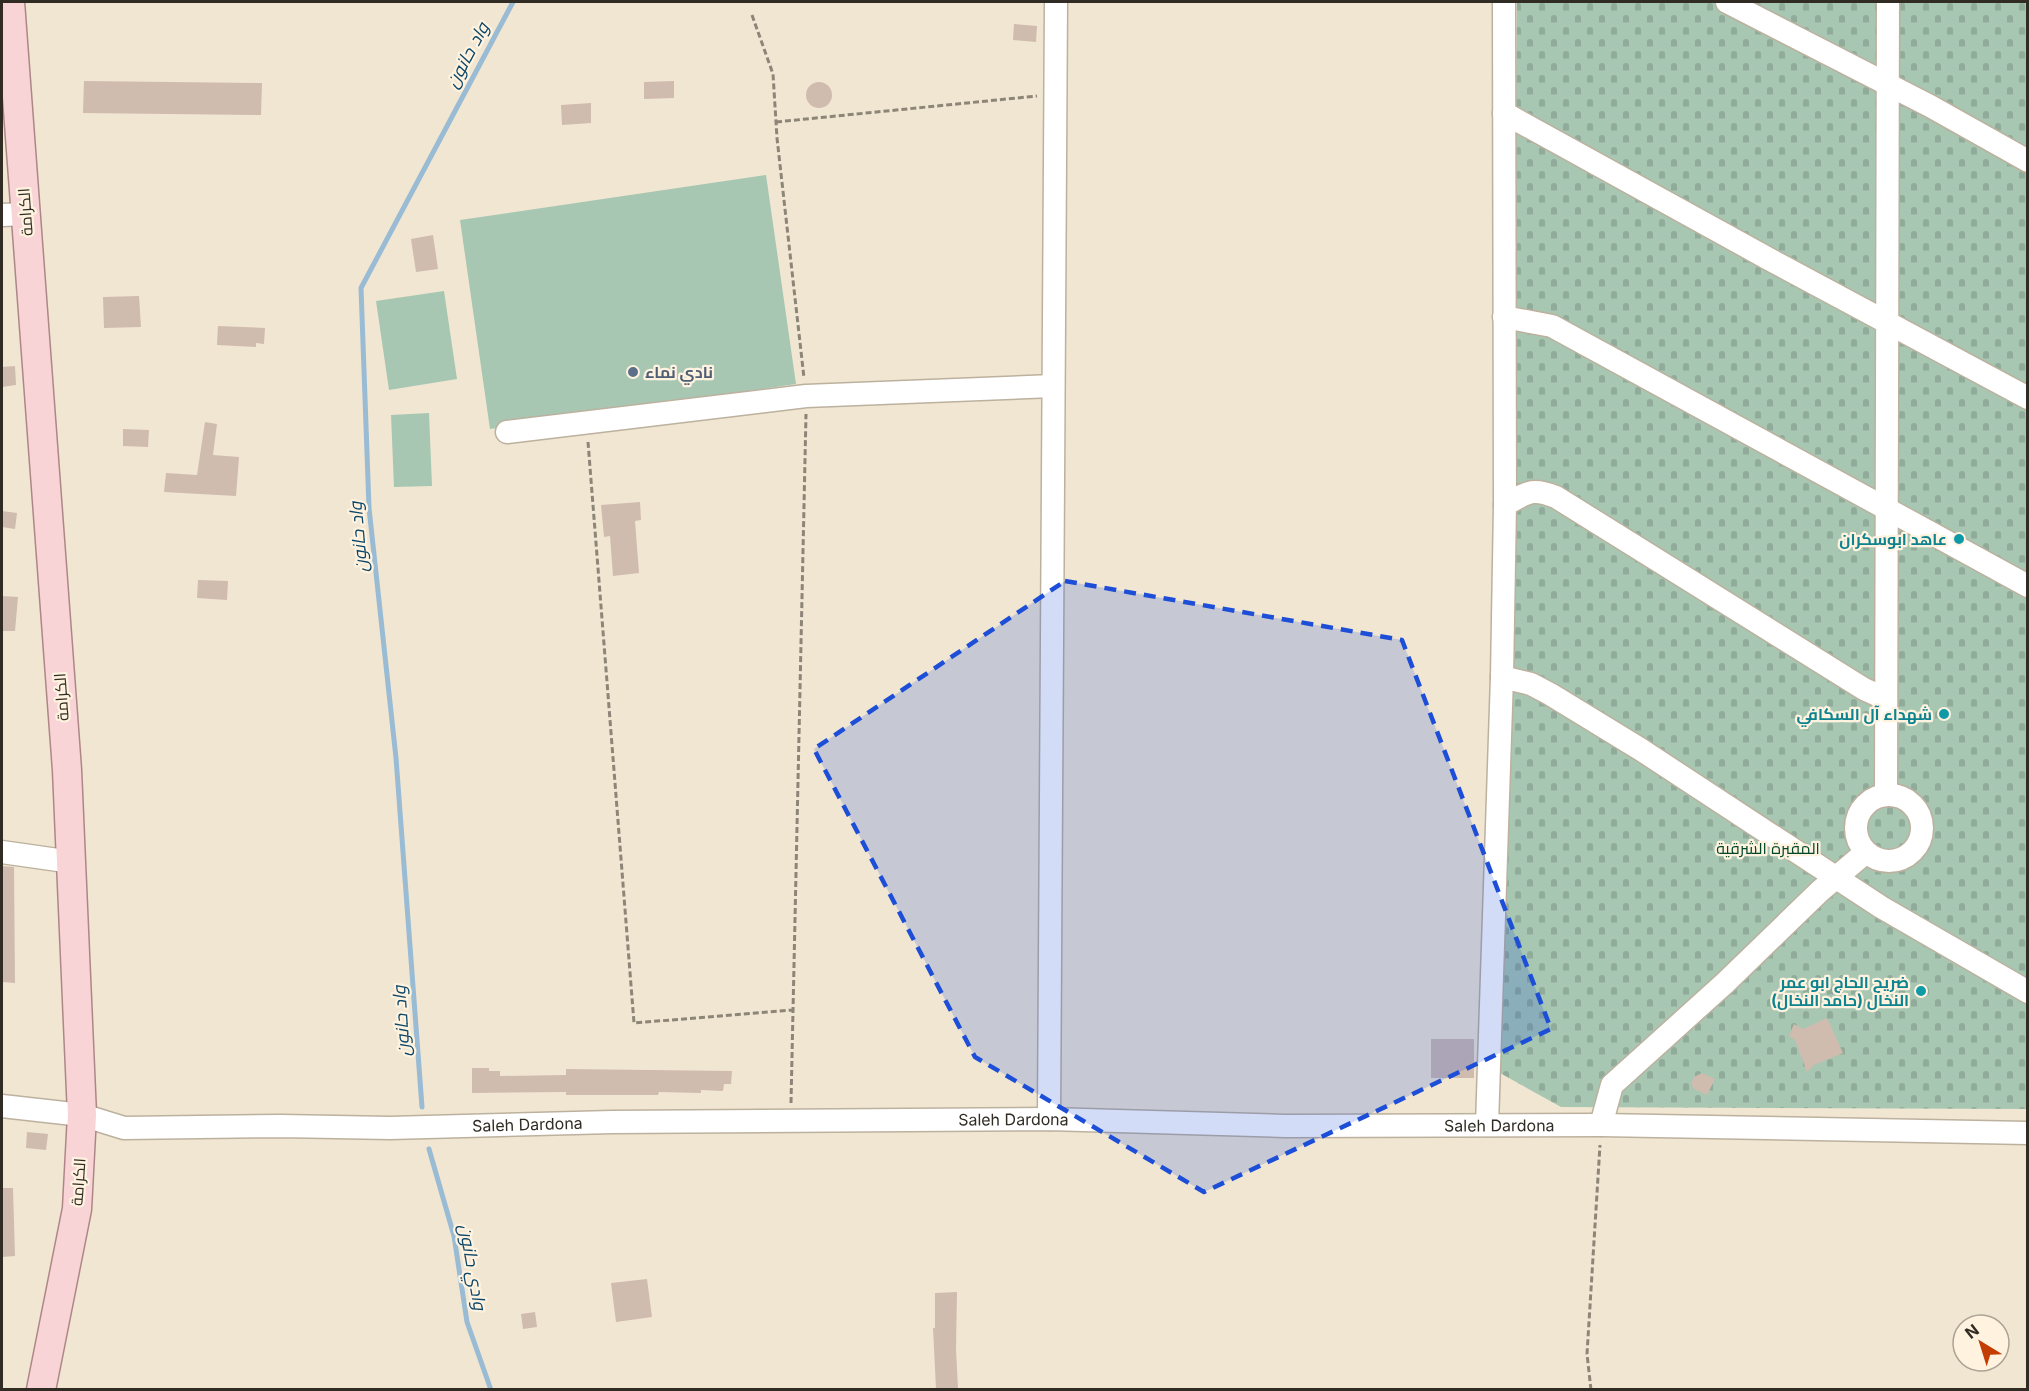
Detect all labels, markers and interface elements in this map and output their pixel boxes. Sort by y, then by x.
water label: واد حانون [441,18,494,92]
street label: الكرامة [13,187,37,237]
place label: نادي نماء [645,362,713,385]
marker: نادي نماء [626,365,640,379]
water label: واد حانون [344,499,373,573]
place label: عاهد ابوسكران [1839,529,1947,549]
marker: عاهد ابوسكران [1952,532,1966,546]
street label: الكرامة [49,672,73,722]
place label: شهداء آل السكافي [1796,704,1932,727]
marker: شهداء آل السكافي [1937,707,1951,721]
park label: المقبرة الشرقية [1716,838,1820,858]
place label: ضريح الحاج ابو عمر النخال (حامد النخال) [1771,972,1909,1010]
water label: واد حانون [388,984,415,1057]
marker: ضريح الحاج ابو عمر النخال (حامد النخال) [1914,984,1928,998]
street label: Saleh Dardona [958,1109,1069,1130]
street label: Saleh Dardona [472,1113,583,1136]
street label: Saleh Dardona [1444,1115,1555,1135]
street label: الكرامة [66,1157,90,1207]
water label: وادي حانون [451,1222,491,1314]
north arrow [1951,1313,2011,1373]
text: N [1961,1320,1983,1343]

